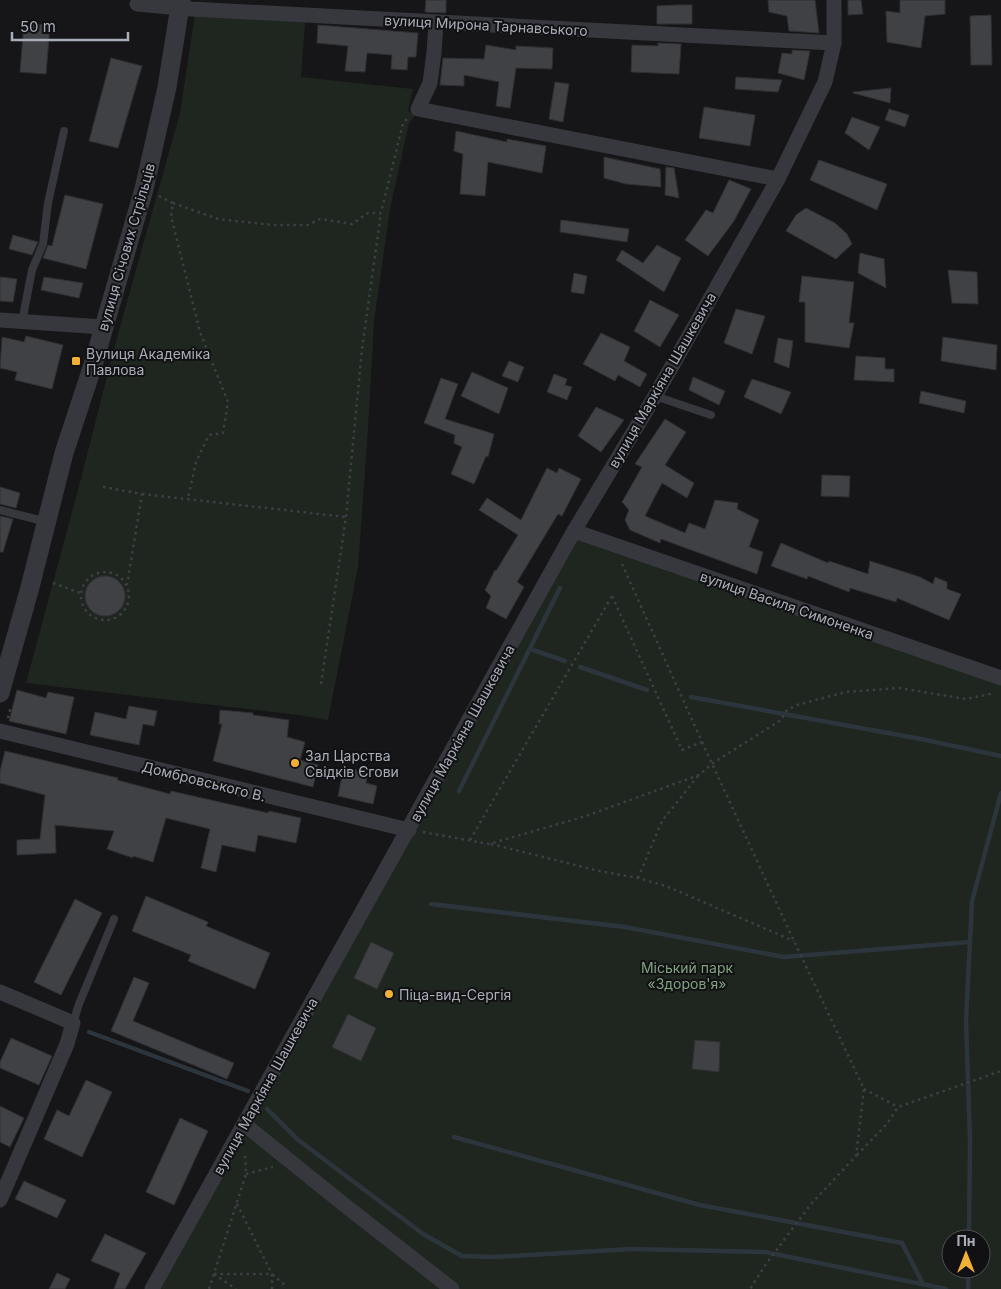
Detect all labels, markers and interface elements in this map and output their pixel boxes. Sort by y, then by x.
scale bar [12,10,129,42]
street label: вулиця Мирона Тарнавського [384,11,588,39]
text: 50 m [20,17,56,36]
street label: вулиця Січових Стрільців [94,161,158,333]
street label: вулиця Маркіяна Шашкевича [605,289,719,471]
place label: Вулиця Академіка Павлова [86,345,210,378]
marker: Вулиця Академіка Павлова [70,355,82,367]
street label: вулиця Василя Симоненка [698,567,876,643]
street label: вулиця Маркіяна Шашкевича [406,642,518,824]
place label: Зал Царства Свідків Єгови [305,747,399,780]
street label: Домбровського В. [140,757,268,805]
marker: Зал Царства Свідків Єгови [289,757,301,769]
park label: Міський парк «Здоров'я» [641,959,734,992]
place label: Піца-вид-Сергія [399,986,511,1003]
marker: Піца-вид-Сергія [383,988,395,1000]
street label: вулиця Маркіяна Шашкевича [209,995,321,1177]
north arrow [941,1229,991,1279]
text: Пн [956,1232,976,1249]

